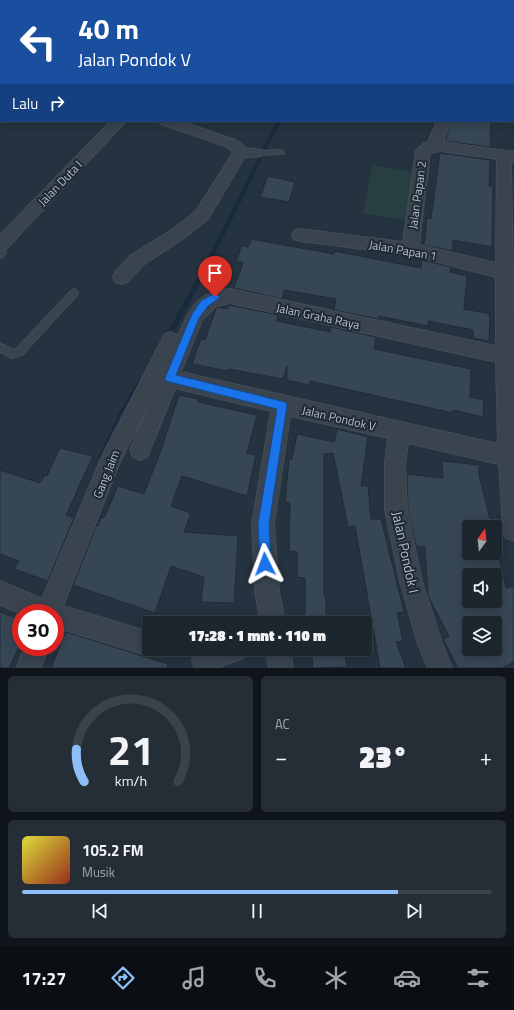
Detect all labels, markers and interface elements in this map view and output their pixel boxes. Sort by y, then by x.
text: 40 m [78,7,139,50]
icon: left [12,16,64,68]
text: Jalan Pondok V [78,46,191,73]
text: Lalu [12,92,38,115]
icon: right [46,92,68,114]
street label: Jalan Duta I [33,156,87,210]
street label: Jalan Papan 2 [403,160,431,230]
street label: Jalan Papan 1 [368,235,438,265]
pin [198,256,232,297]
icon: arrive [204,262,226,284]
street label: Jalan Graha Raya [274,298,362,334]
street label: Jalan Pondok V [300,400,378,436]
street label: Gang Jaim [88,447,124,501]
street label: Jalan Pondok I [387,509,425,595]
north arrow [462,520,502,560]
map controls [462,520,502,656]
position arrow [244,543,286,585]
button: sound [462,568,502,608]
speed limit sign: 30 [12,604,64,656]
button: layers [462,616,502,656]
text: 17:28 · 1 mnt · 110 m [188,624,326,647]
text: AC [275,714,290,734]
text: 21 [107,718,154,781]
text: 23° [359,734,408,780]
text: − [275,740,287,774]
text: + [480,740,492,774]
text: km/h [114,770,147,792]
text: 105.2 FM [82,839,144,862]
text: Musik [82,862,115,882]
icon: previous [89,900,111,922]
icon: pause [246,900,268,922]
icon: next [403,900,425,922]
icon: directions [109,964,137,992]
icon: music [180,964,208,992]
icon: phone [251,964,279,992]
icon: climate [322,964,350,992]
icon: car [393,964,421,992]
icon: filters [464,964,492,992]
text: 17:27 [22,965,66,992]

